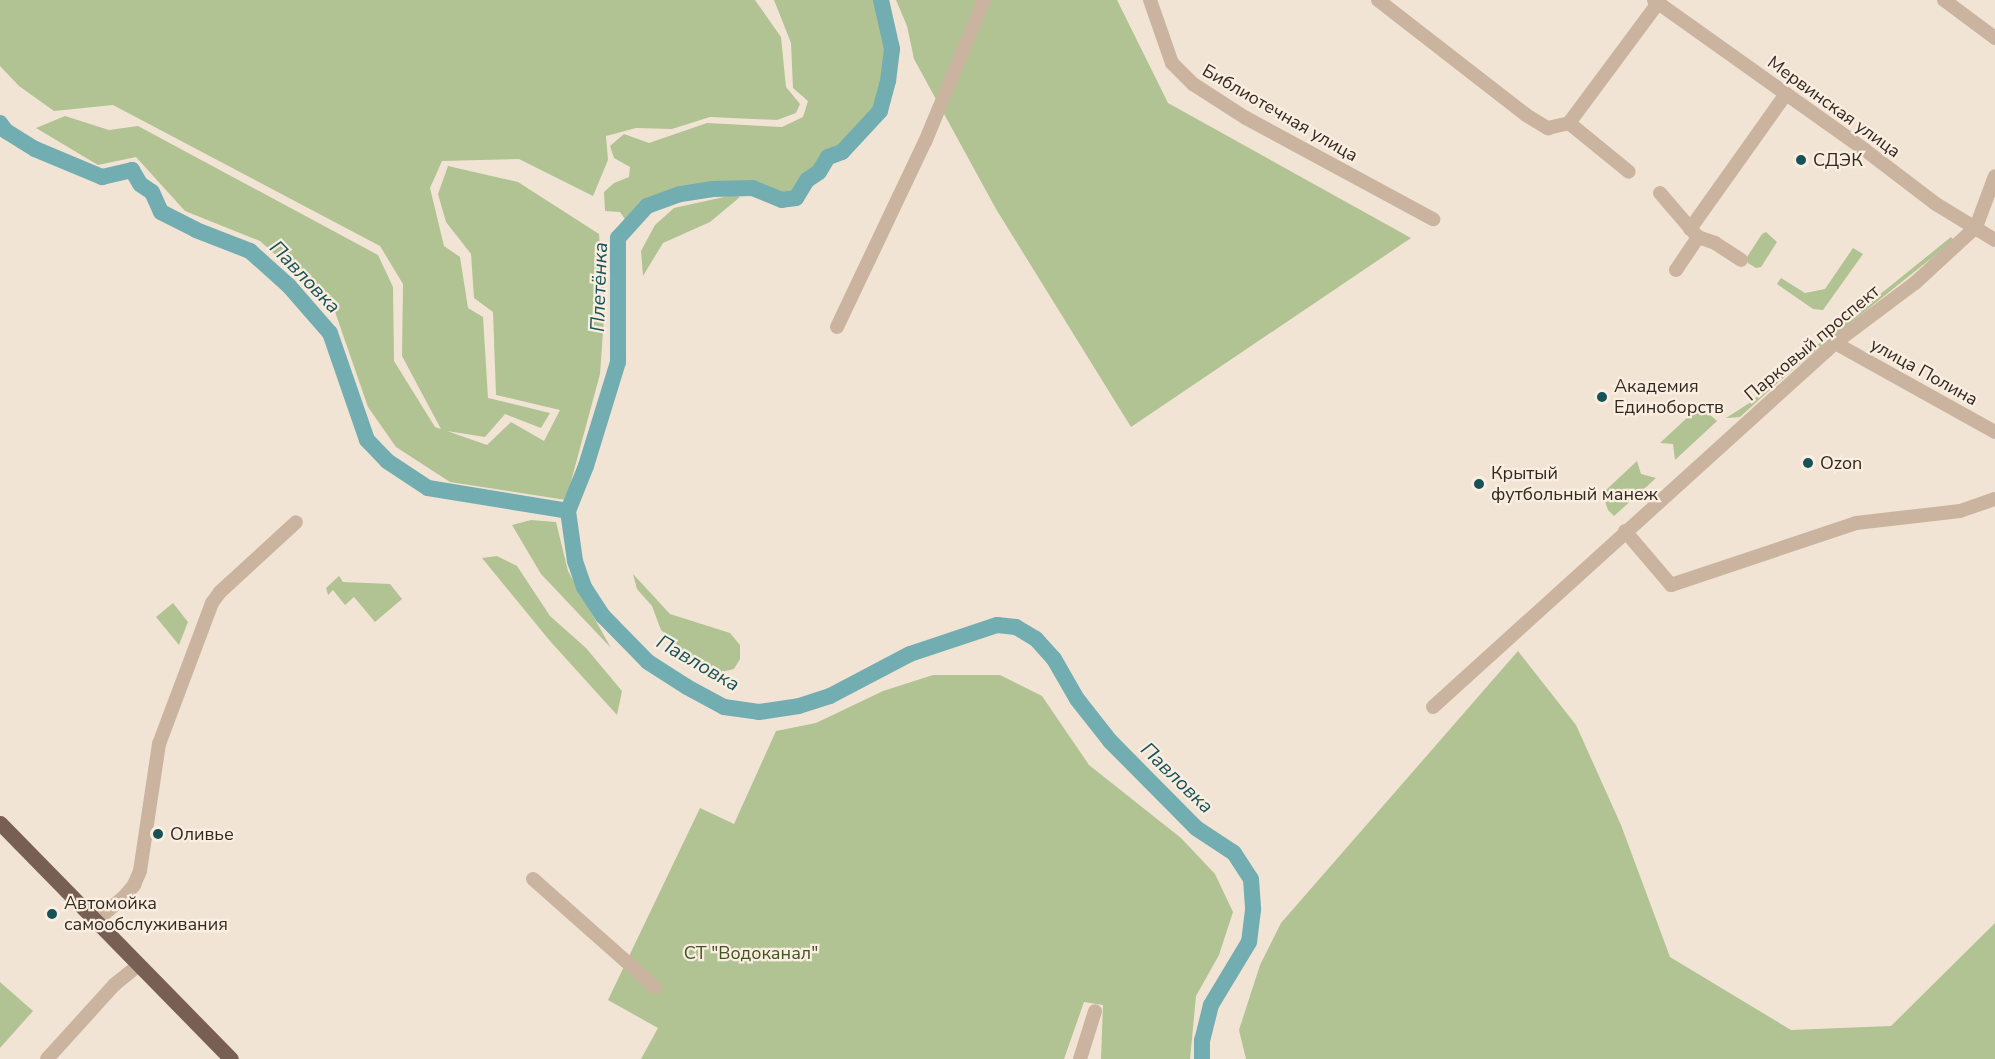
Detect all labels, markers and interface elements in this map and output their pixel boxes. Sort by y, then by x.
street label: Мервинская улица [1763,52,1905,162]
street label: Библиотечная улица [1198,60,1362,166]
place label: СДЭК [1813,149,1863,171]
marker: СДЭК [1794,153,1808,167]
water label: Павловка [264,236,346,318]
water label: Плетёнка [585,242,613,332]
street label: Парковый проспект [1740,280,1884,406]
street label: улица Полина [1866,334,1982,410]
place label: Академия Единоборств [1614,376,1724,418]
marker: Академия Единоборств [1595,390,1609,404]
place label: Ozon [1820,452,1862,474]
marker: Ozon [1801,456,1815,470]
place label: Крытый футбольный манеж [1491,463,1658,506]
marker: Крытый футбольный манеж [1472,477,1486,491]
water label: Павловка [652,630,744,696]
water label: Павловка [1136,737,1218,819]
place label: Оливье [170,823,234,845]
marker: Оливье [151,827,165,841]
place label: Автомойка самообслуживания [64,893,228,936]
marker: Автомойка самообслуживания [45,907,59,921]
park label: СТ "Водоканал" [684,942,818,964]

